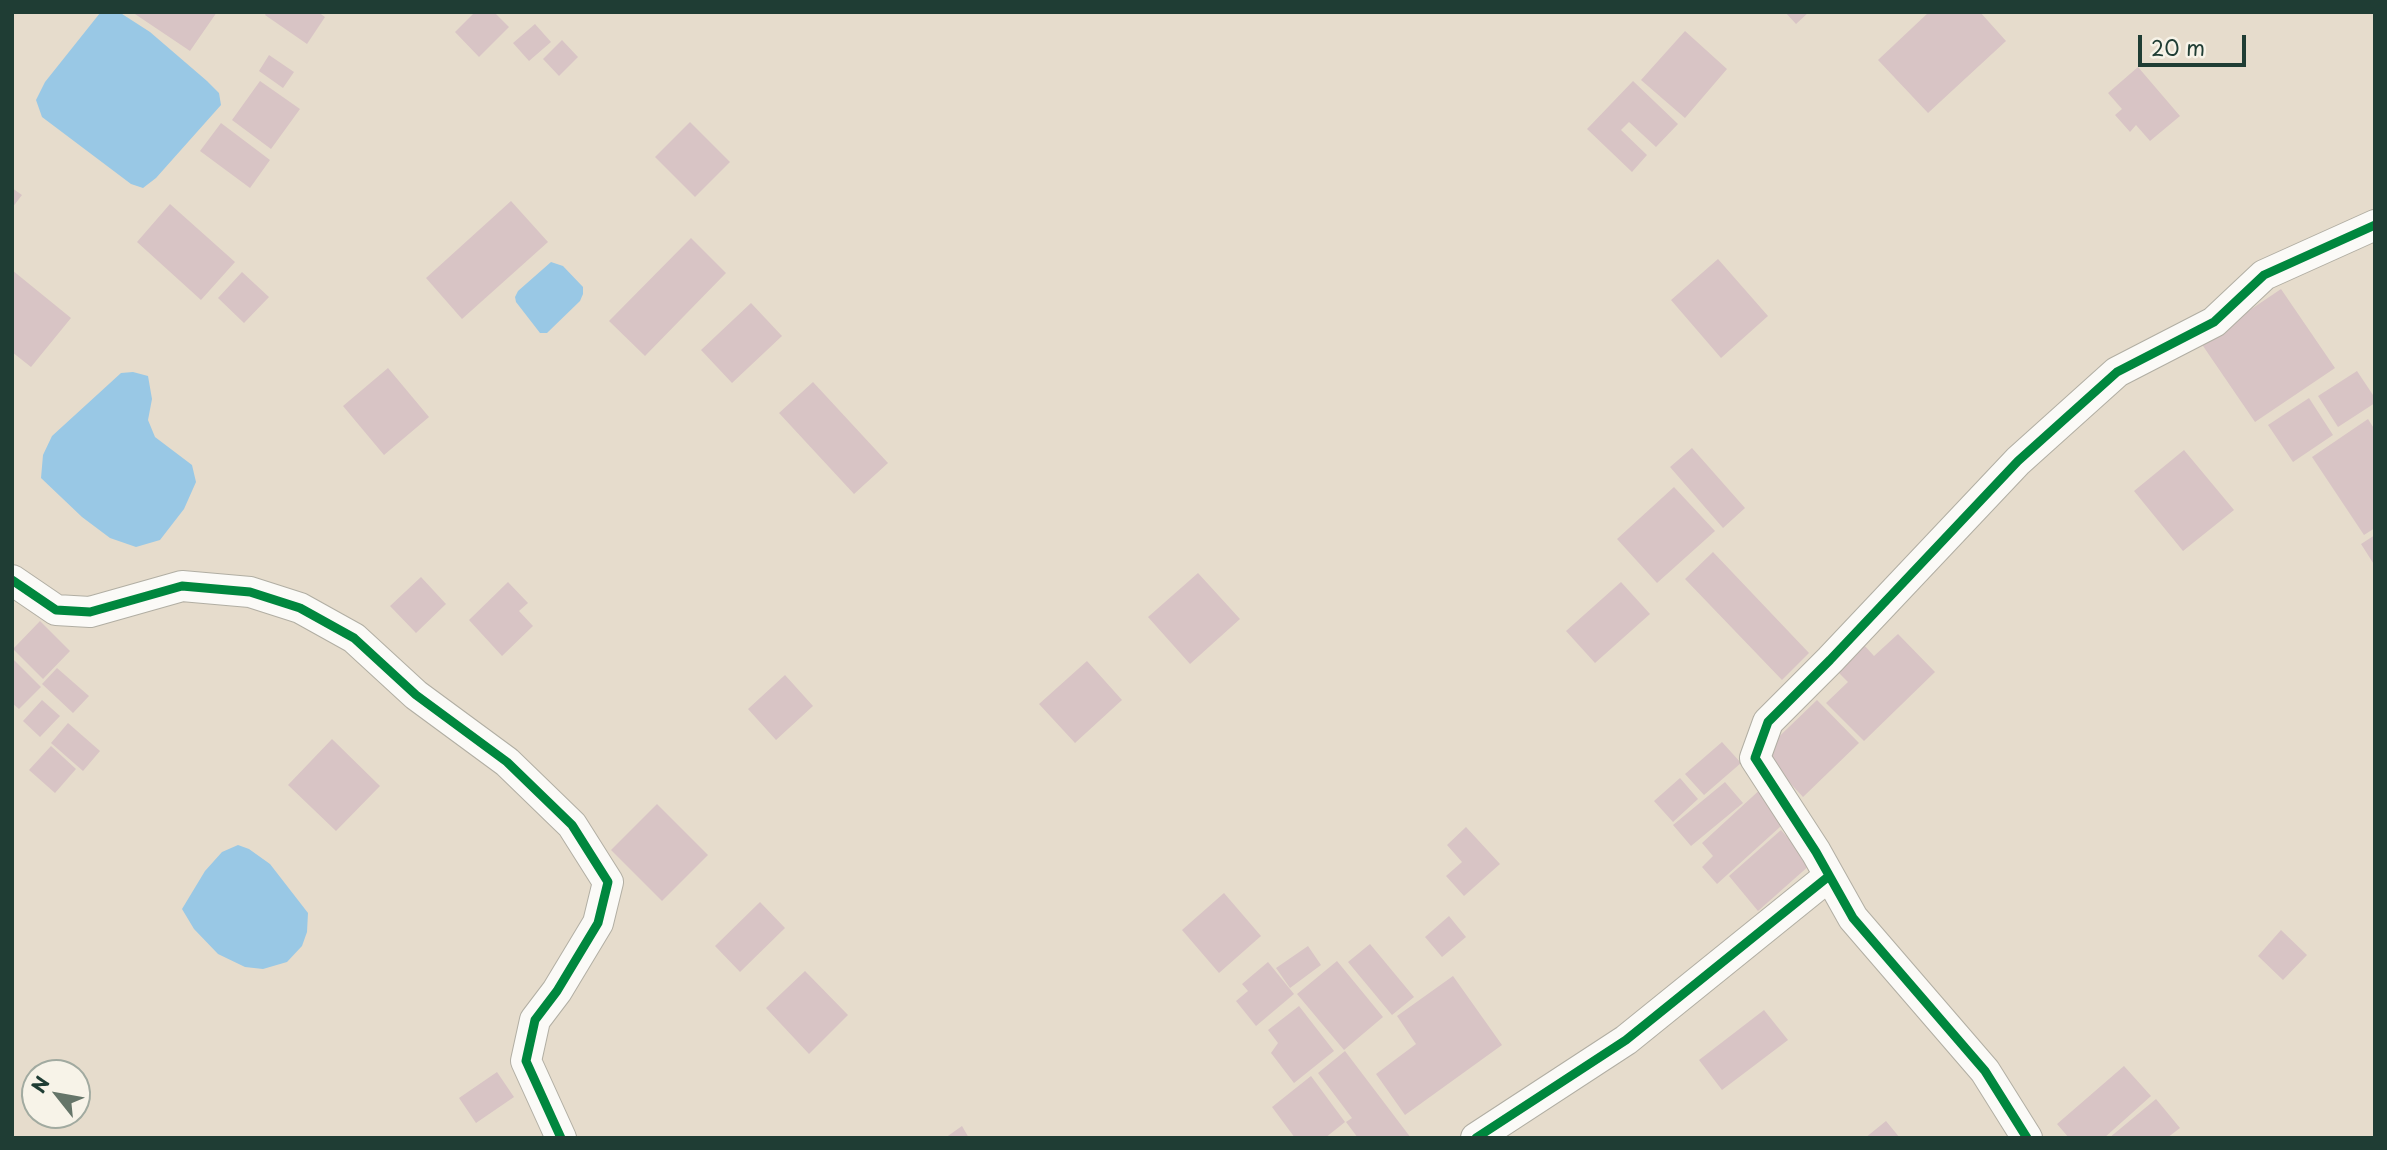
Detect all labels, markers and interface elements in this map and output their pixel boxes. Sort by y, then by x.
scale bar [2142,21,2250,65]
text: 20 m [2151,31,2205,63]
north arrow [21,1059,91,1129]
text: N [24,1071,56,1098]

